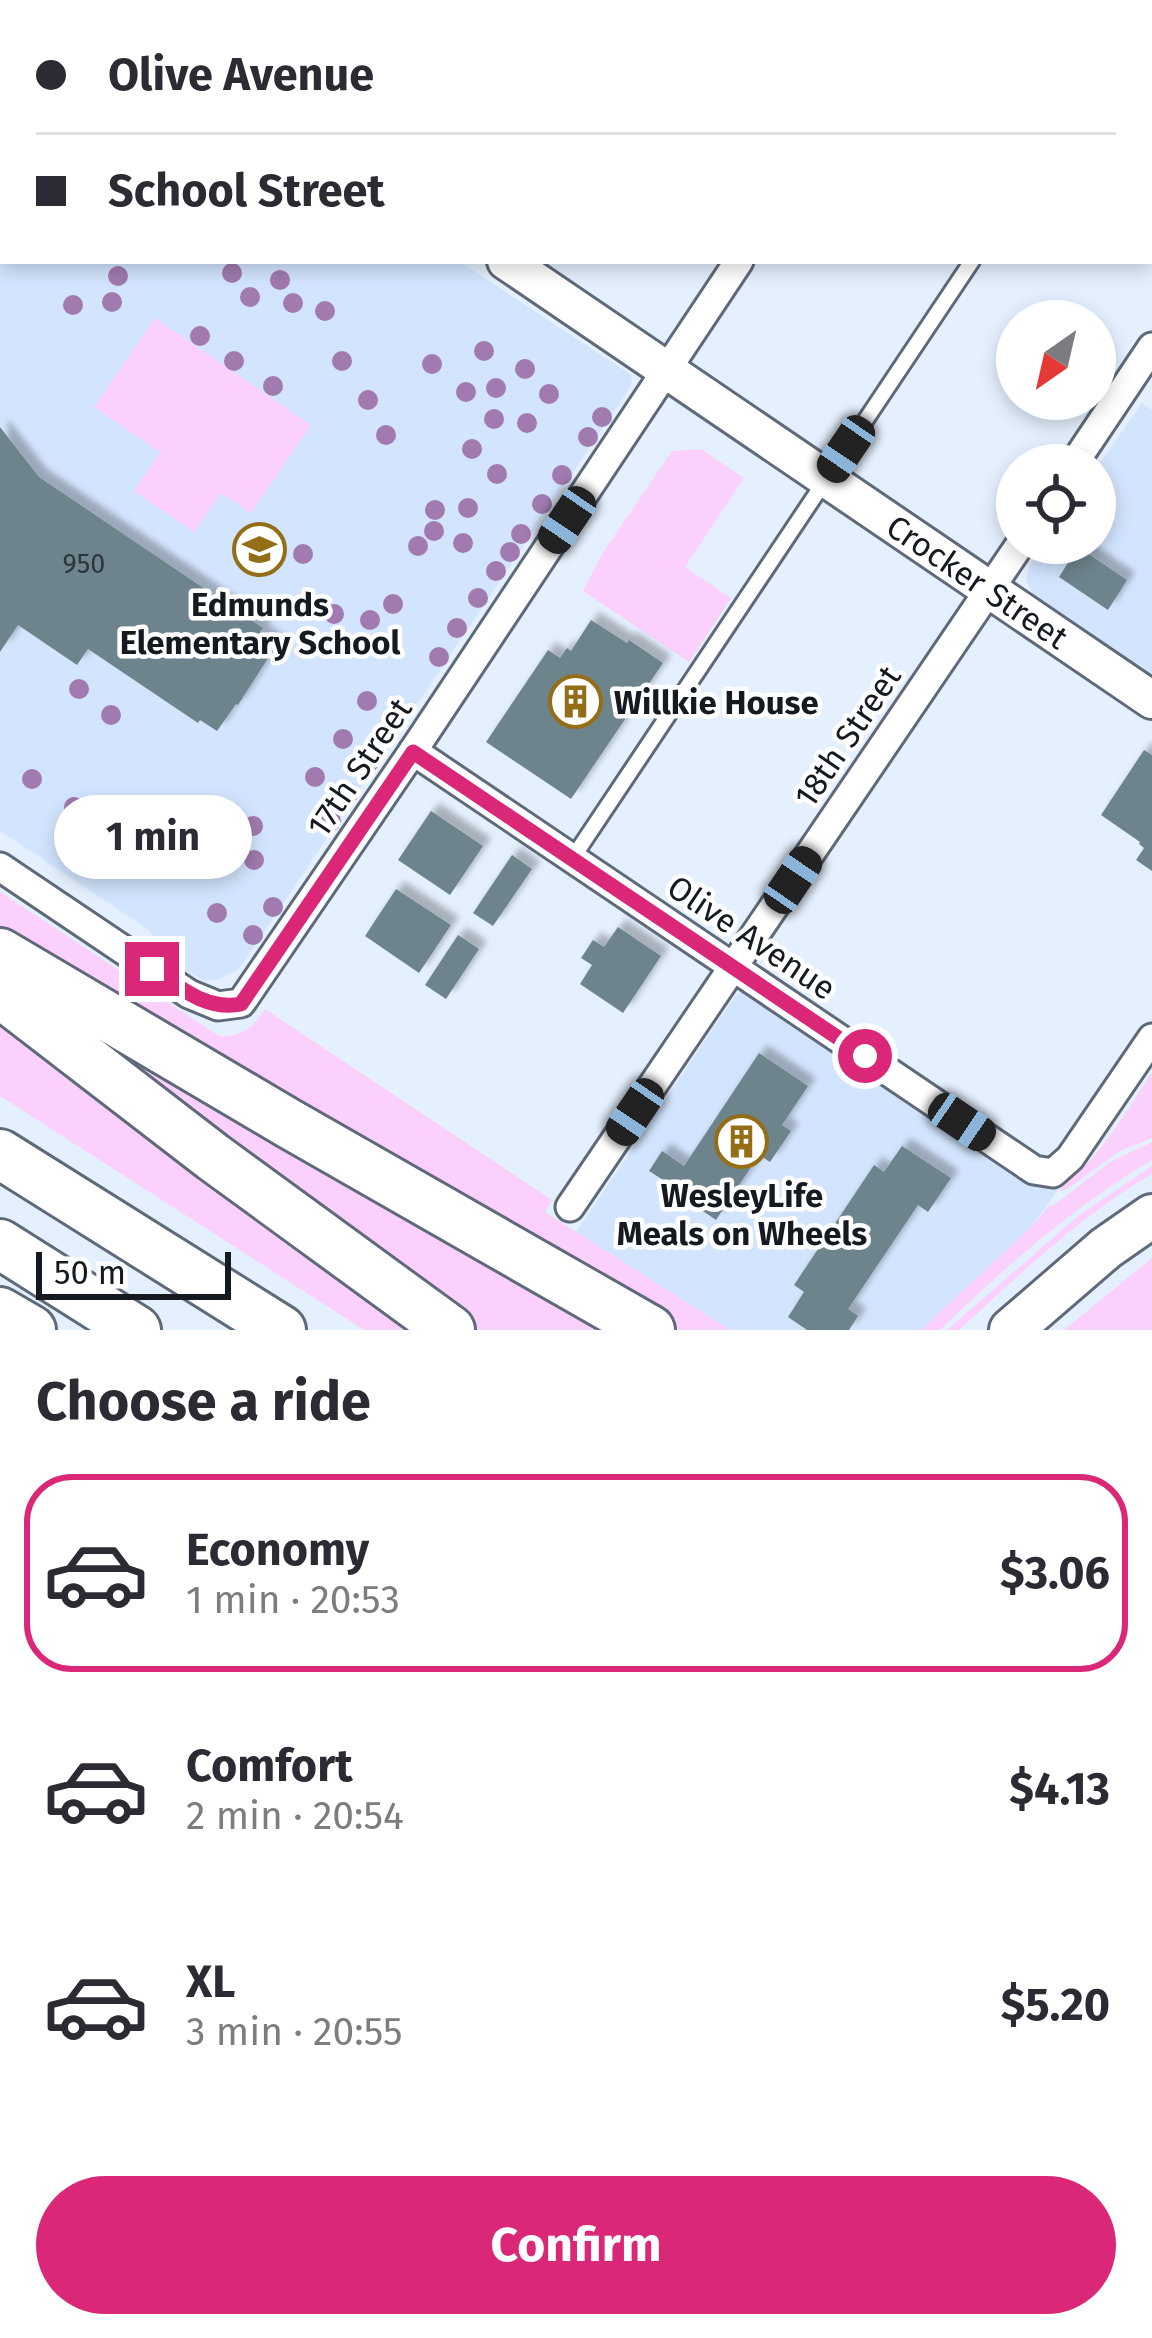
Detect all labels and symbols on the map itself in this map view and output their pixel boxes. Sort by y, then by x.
north arrow [996,300,1116,420]
car [811,409,881,489]
car [532,480,602,560]
street label: Crocker Street [879,507,1075,658]
school or university icon: Edmunds Elementary School [232,522,288,578]
house number: 950 [63,548,105,580]
place label: Edmunds Elementary School [120,585,401,663]
street label: 18th Street [786,658,910,815]
building icon: Willkie House [547,674,603,730]
place label: Willkie House [614,683,819,723]
street label: 17th Street [299,691,421,844]
callout: 1 min [53,795,251,879]
car [758,840,828,920]
street label: Olive Avenue [660,867,843,1009]
route end [125,942,179,996]
route start [838,1029,892,1083]
car [600,1072,670,1152]
car [922,1087,1002,1157]
building icon: WesleyLife Meals on Wheels [714,1113,770,1169]
place label: WesleyLife Meals on Wheels [617,1176,867,1254]
scale bar [36,1246,231,1299]

